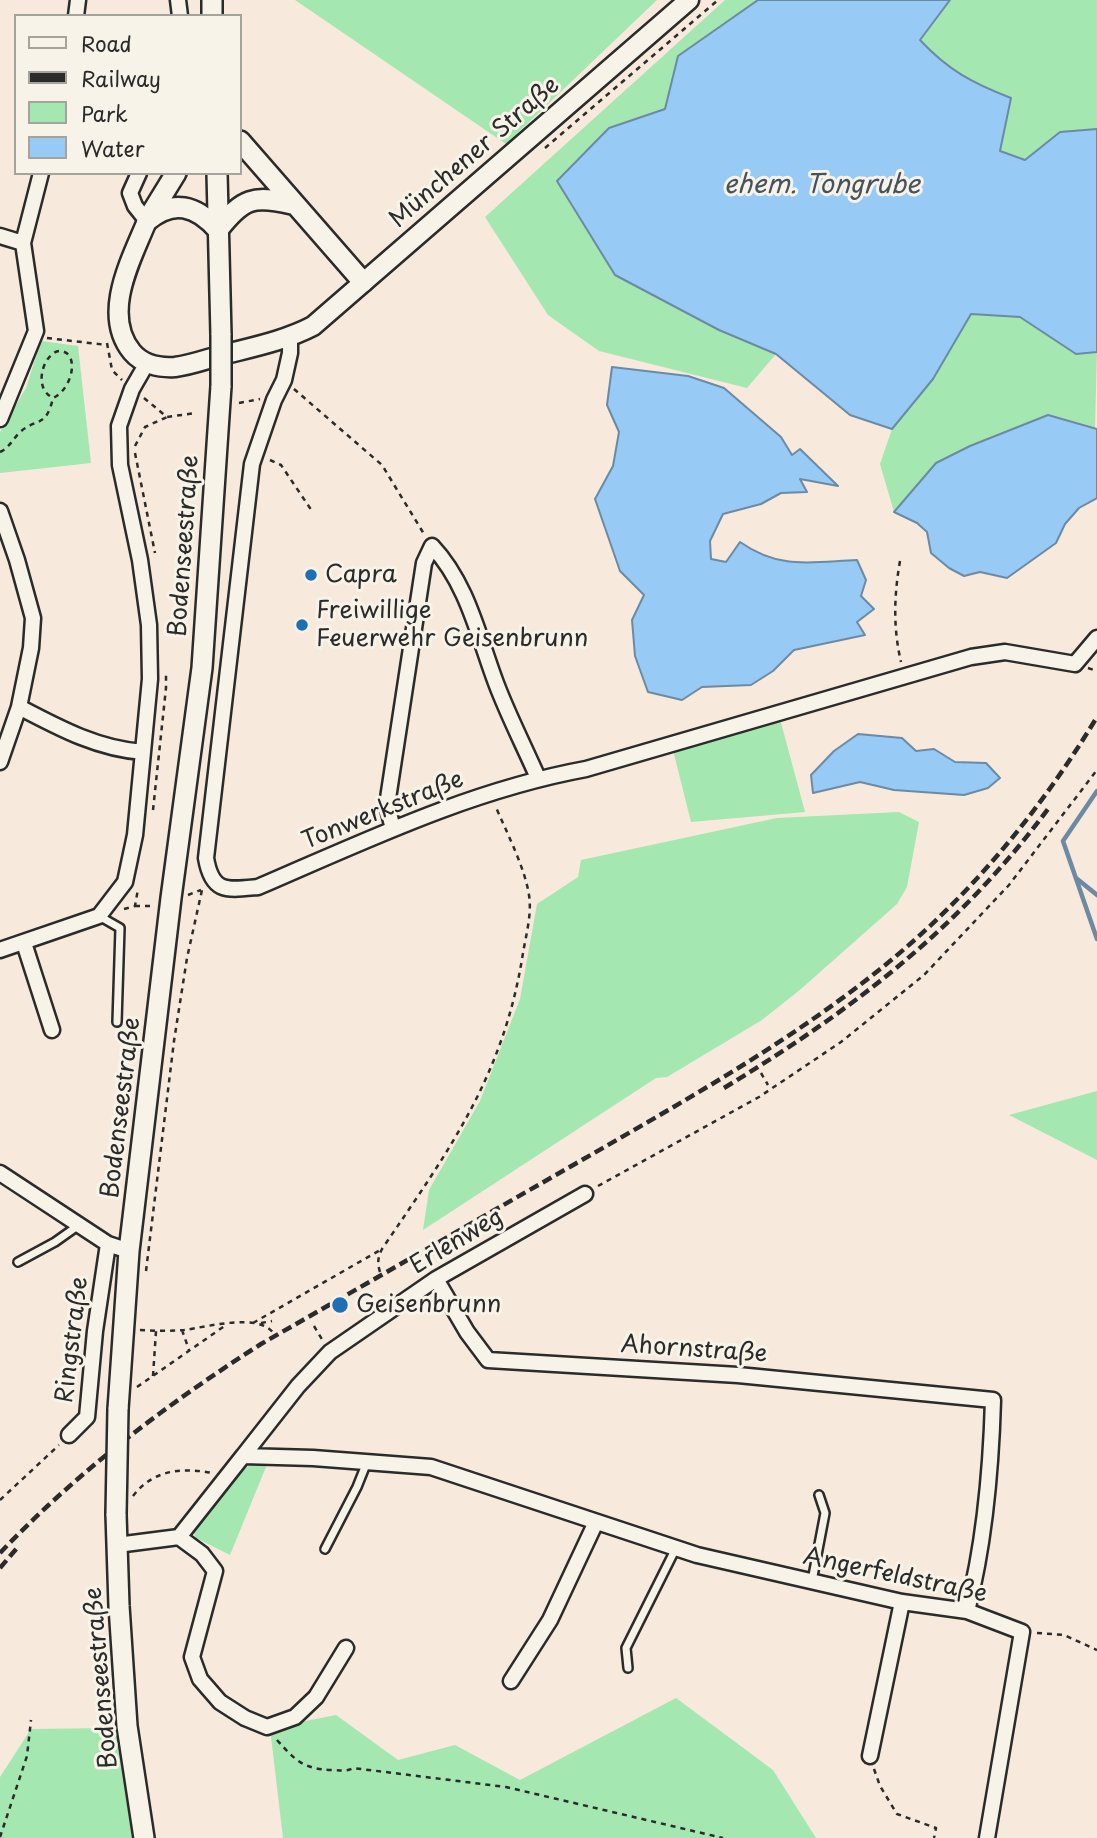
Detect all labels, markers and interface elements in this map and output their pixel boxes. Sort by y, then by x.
legend [14,14,242,175]
text: Road [81,27,132,59]
text: Railway [81,62,161,94]
street label: Münchener Straße [384,72,566,234]
text: Park [81,97,128,129]
text: Water [81,132,144,164]
water label: ehem. Tongrube [724,170,920,202]
street label: Bodenseestraße [164,454,206,638]
place label: Capra [325,561,397,589]
marker: Capra [303,567,319,583]
place label: Freiwillige Feuerwehr Geisenbrunn [316,597,588,653]
marker: Freiwillige Feuerwehr Geisenbrunn [294,617,310,633]
street label: Tonwerkstraße [298,765,468,857]
street label: Bodenseestraße [97,1016,147,1200]
street label: Erlenweg [405,1203,509,1281]
street label: Ringstraße [51,1275,95,1405]
place label: Geisenbrunn [356,1291,501,1319]
marker: Geisenbrunn [330,1295,350,1315]
street label: Ahornstraße [620,1331,768,1369]
street label: Angerfeldstraße [800,1542,990,1610]
street label: Bodenseestraße [80,1586,124,1770]

